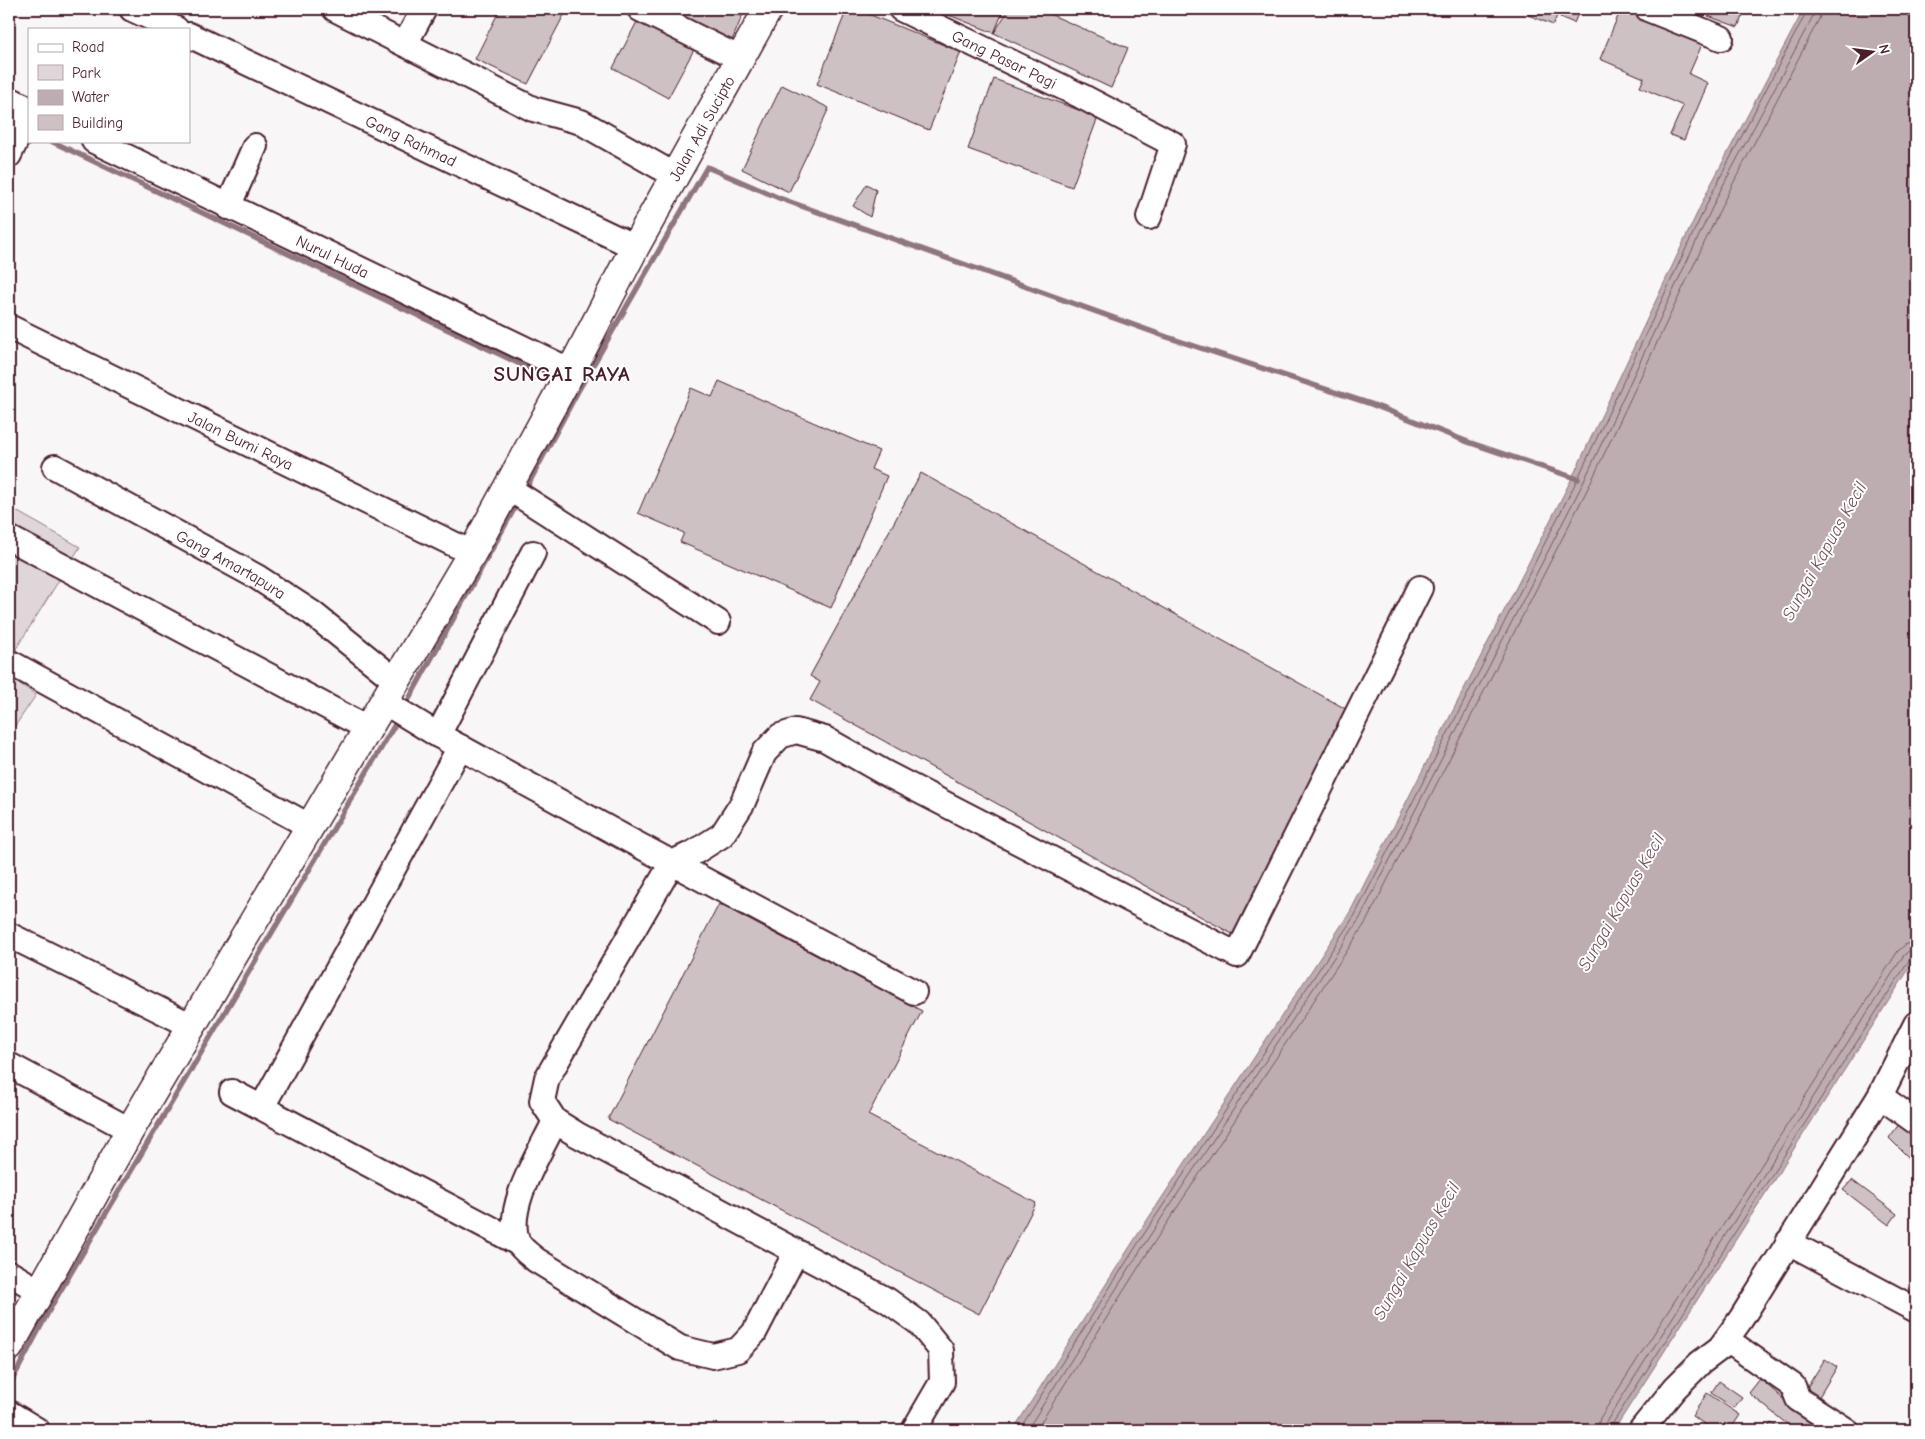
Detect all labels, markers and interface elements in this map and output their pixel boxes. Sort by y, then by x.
street label: Gang Pasar Pagi [949,27,1059,93]
legend [28,28,190,142]
north arrow [1848,28,1898,78]
text: Road [72,38,104,56]
text: N [1875,42,1893,55]
text: Park [72,64,101,82]
street label: Jalan Adi Sucipto [666,73,739,184]
text: Water [72,88,109,106]
street label: Gang Rahmad [362,112,459,171]
text: Building [72,114,123,132]
street label: Nurul Huda [293,232,372,282]
district label: SUNGAI RAYA [494,362,631,386]
street label: Jalan Bumi Raya [185,408,296,474]
water label: Sungai Kapuas Kecil [1778,478,1872,624]
street label: Gang Amartapura [173,527,289,603]
water label: Sungai Kapuas Kecil [1574,829,1670,975]
water label: Sungai Kapuas Kecil [1369,1178,1465,1324]

